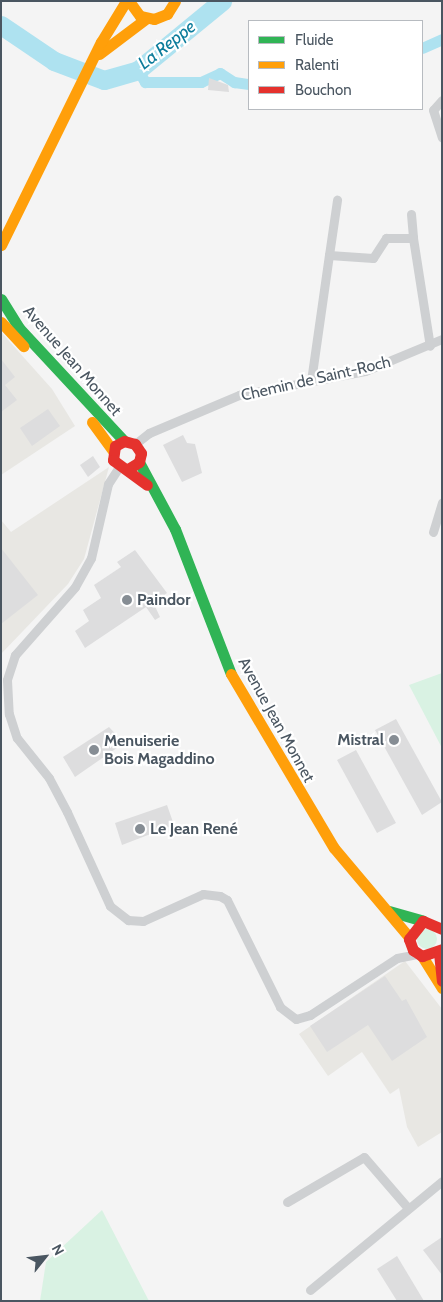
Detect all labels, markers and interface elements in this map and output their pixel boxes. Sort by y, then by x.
water label: La Reppe [134,16,200,74]
legend [248,20,423,110]
text: Fluide [295,31,333,49]
text: Ralenti [295,56,339,74]
text: Bouchon [295,81,352,99]
street label: Avenue Jean Monnet [19,302,125,420]
street label: Chemin de Saint-Roch [239,352,393,406]
place label: Paindor [137,590,191,610]
marker: Paindor [121,594,133,606]
street label: Avenue Jean Monnet [234,654,318,786]
place label: Mistral [337,730,384,750]
place label: Menuiserie Bois Magaddino [104,731,215,769]
marker: Mistral [388,734,400,746]
marker: Menuiserie Bois Magaddino [88,744,100,756]
place label: Le Jean René [150,819,238,839]
marker: Le Jean René [134,823,146,835]
north arrow [20,1232,70,1282]
text: N [48,1241,68,1258]

